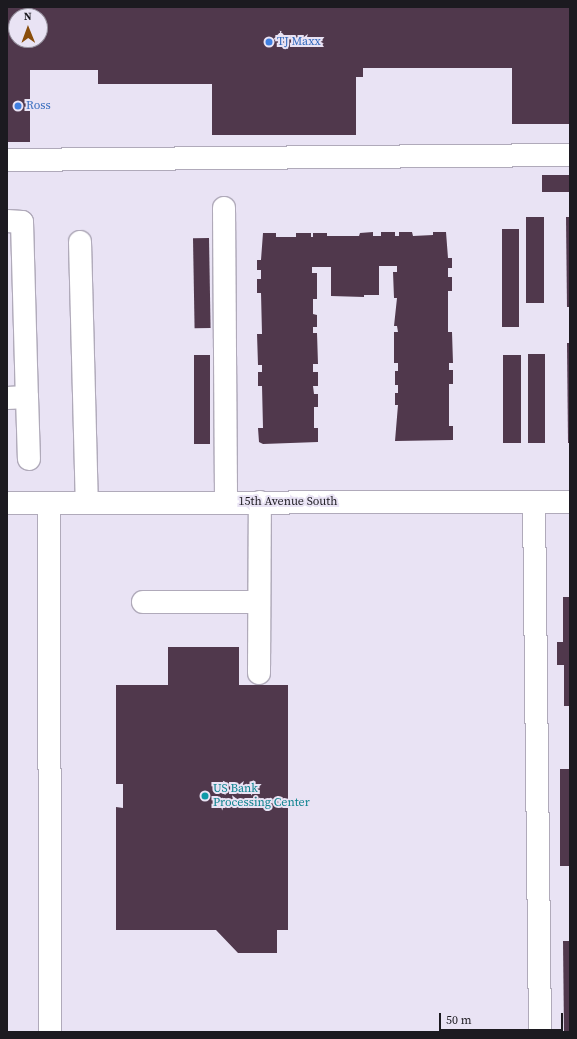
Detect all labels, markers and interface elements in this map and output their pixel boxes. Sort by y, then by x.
north arrow [8,8,48,48]
text: N [24,9,32,24]
place label: TJ Maxx [277,35,321,49]
marker: TJ Maxx [264,37,274,47]
place label: Ross [26,99,51,113]
marker: Ross [13,101,23,111]
street label: 15th Avenue South [239,495,337,509]
place label: US Bank Processing Center [213,782,310,810]
marker: US Bank Processing Center [200,791,210,801]
scale bar [441,1005,565,1031]
text: 50 m [446,1012,472,1028]

